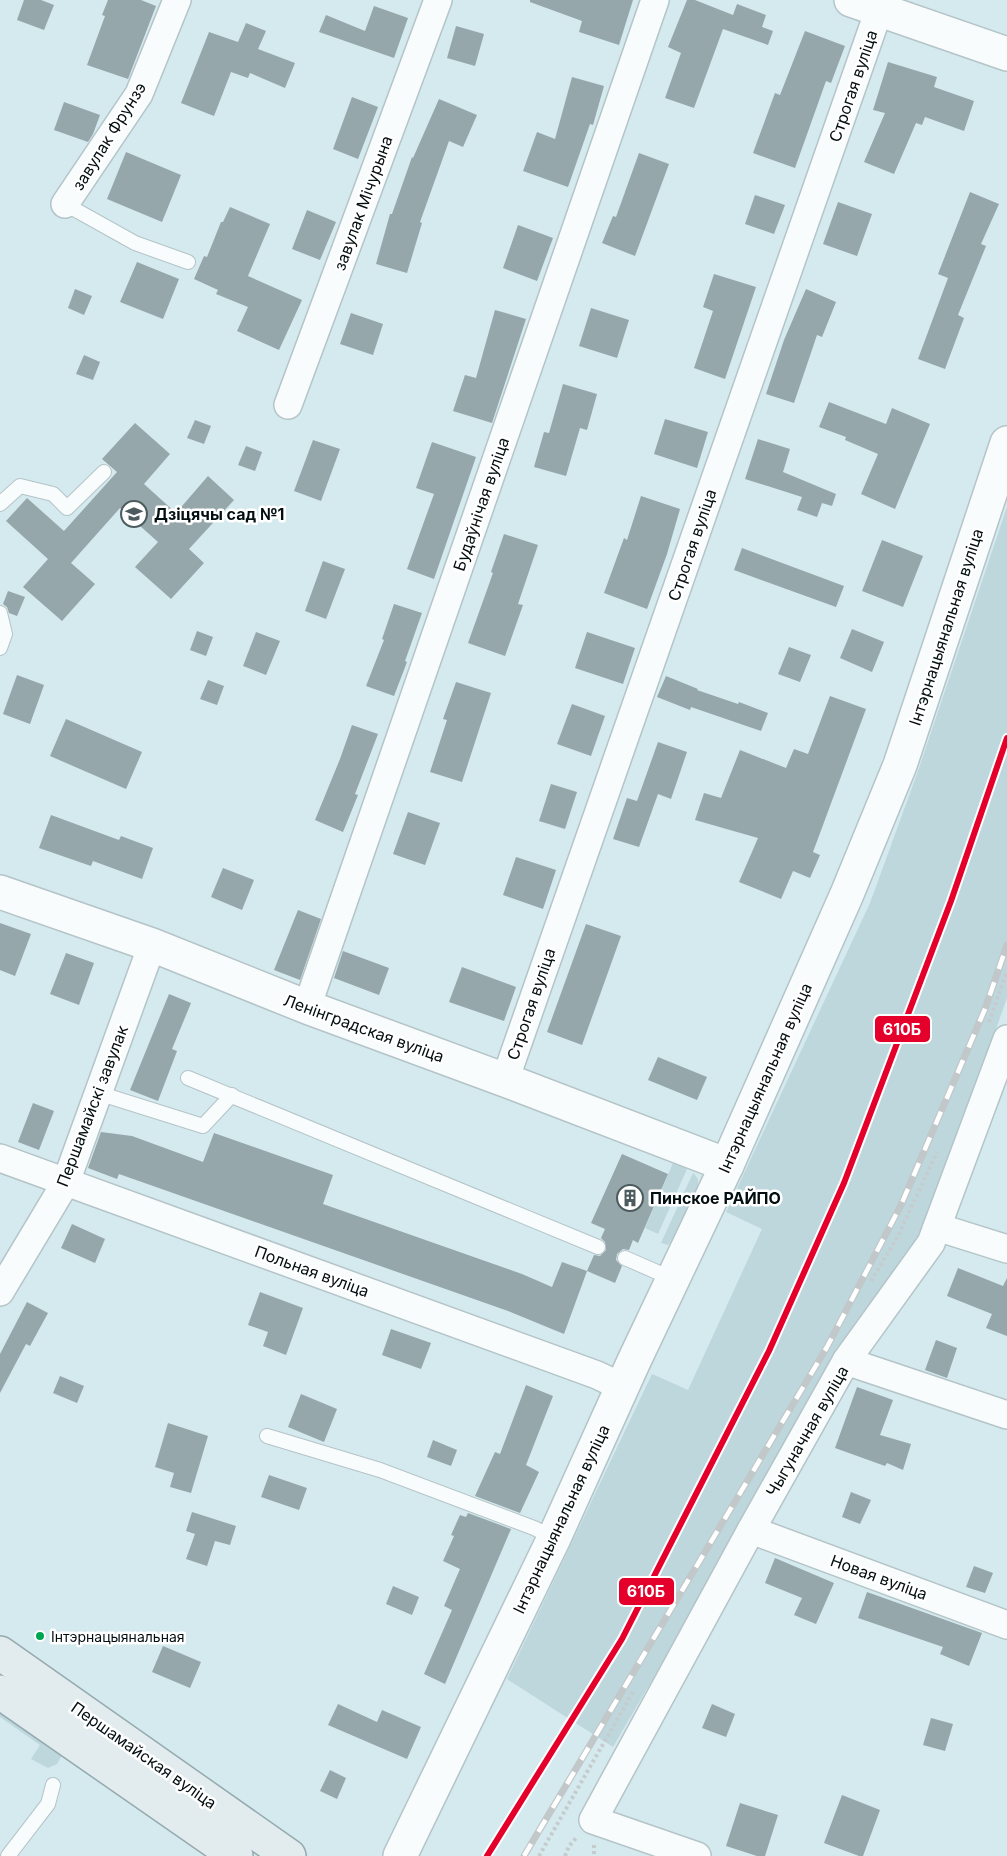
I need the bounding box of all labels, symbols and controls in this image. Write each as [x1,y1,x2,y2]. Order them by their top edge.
street label: Строгая вуліца [824,27,882,145]
street label: завулак Фрунзэ [68,78,150,194]
street label: завулак Мічурына [329,133,397,273]
street label: Будаўнічая вуліца [449,434,513,574]
street label: Строгая вуліца [663,486,721,604]
school or university icon: Дзіцячы сад №1 [119,499,149,529]
place label: Дзіцячы сад №1 [154,504,284,524]
street label: Інтэрнацыянальная вуліца [905,526,987,728]
street label: Строгая вуліца [502,945,560,1063]
street label: Інтэрнацыянальная вуліца [714,980,816,1176]
street label: Ленінградская вуліца [281,990,447,1066]
line badge: 610Б [874,1015,931,1043]
text: 610Б [883,1019,921,1039]
street label: Першамайскі завулак [52,1022,132,1189]
building icon: Пинское РАЙПО [615,1183,645,1213]
place label: Пинское РАЙПО [650,1188,781,1208]
street label: Польная вуліца [252,1241,372,1301]
street label: Чыгуначная вуліца [761,1362,853,1500]
street label: Інтэрнацыянальная вуліца [508,1421,614,1617]
street label: Новая вуліца [828,1550,930,1604]
line badge: 610Б [618,1577,675,1606]
text: 610Б [627,1581,665,1601]
place label: Інтэрнацыянальная [51,1628,185,1645]
marker: Інтэрнацыянальная [34,1630,46,1642]
street label: Першамайская вуліца [67,1697,221,1813]

